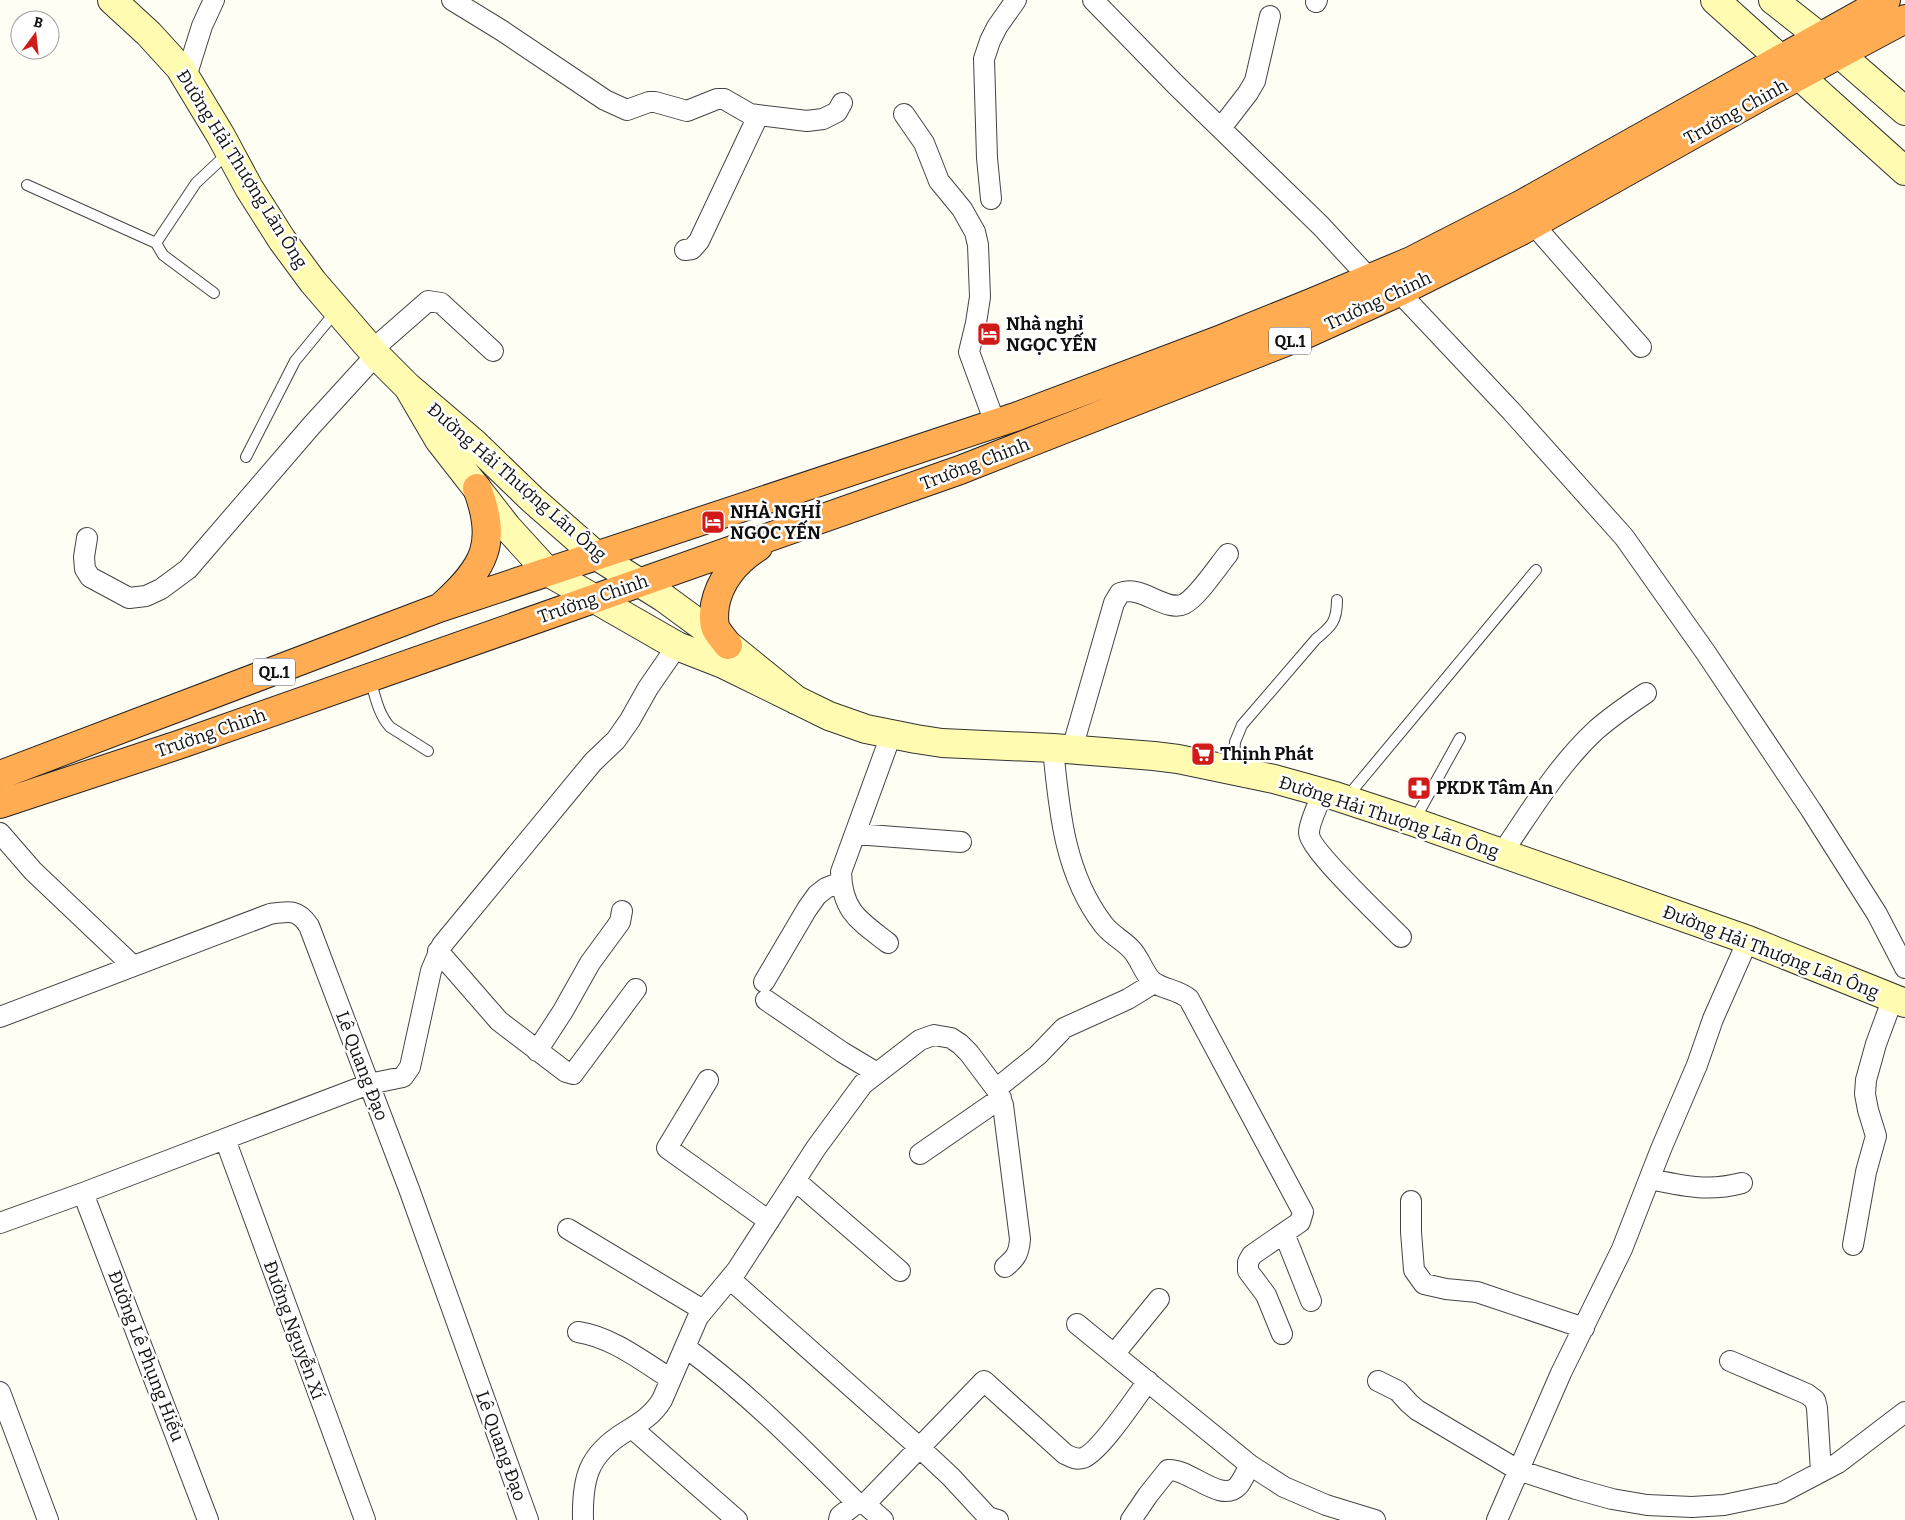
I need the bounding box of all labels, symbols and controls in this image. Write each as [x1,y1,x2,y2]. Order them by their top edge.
north arrow [10,10,60,60]
text: B [32,14,45,32]
street label: Đường Hải Thượng Lãn Ông [172,66,312,272]
street label: Trường Chinh [1680,74,1792,150]
street label: Trường Chinh [1321,267,1435,335]
place label: Nhà nghỉ NGỌC YẾN [1006,313,1097,356]
hotel icon: Nhà nghỉ NGỌC YẾN [976,321,1002,347]
road number: QL.1 [1269,328,1311,354]
street label: Đường Hải Thượng Lãn Ông [423,398,611,566]
street label: Trường Chinh [917,433,1033,495]
place label: NHÀ NGHỈ NGỌC YẾN [730,499,821,544]
hotel icon: NHÀ NGHỈ NGỌC YẾN [700,509,726,535]
street label: Trường Chinh [535,570,651,628]
road number: QL.1 [253,659,295,686]
street label: Trường Chinh [153,704,269,762]
supermarket icon: Thịnh Phát [1190,741,1216,767]
place label: Thịnh Phát [1220,743,1314,765]
street label: Đường Hải Thượng Lãn Ông [1276,771,1502,863]
pharmacy icon: PKDK Tâm An [1406,775,1432,801]
place label: PKDK Tâm An [1436,777,1554,799]
street label: Đường Hải Thượng Lãn Ông [1660,901,1882,1003]
street label: Lê Quang Đạo [331,1008,393,1124]
street label: Đường Nguyễn Xí [259,1258,330,1403]
street label: Đường Lê Phụng Hiểu [103,1267,189,1445]
street label: Lê Quang Đạo [471,1388,531,1504]

